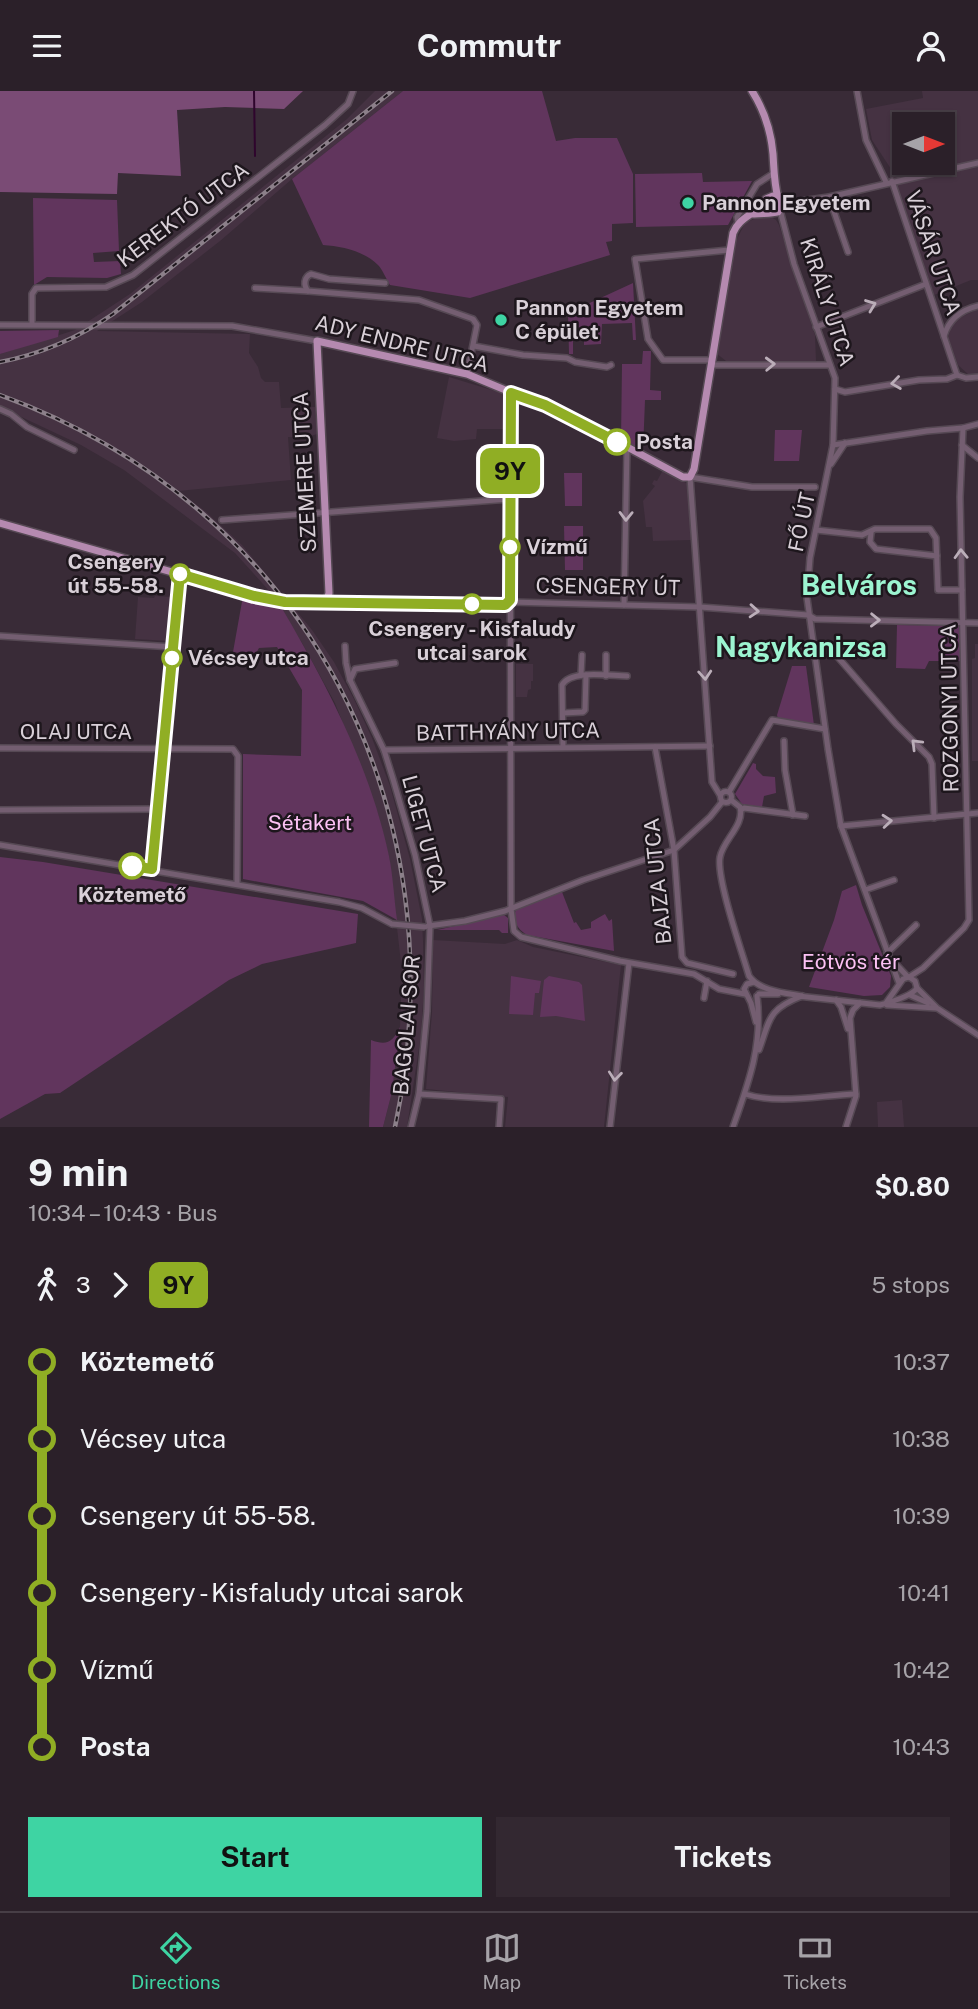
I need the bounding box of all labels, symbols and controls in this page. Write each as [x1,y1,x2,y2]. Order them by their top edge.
icon: menu [28,27,66,65]
text: Commutr [417,27,561,64]
icon: person [912,27,950,65]
north arrow [892,112,956,175]
map controls [892,112,955,175]
street label: KEREKTÓ UTCA [112,157,253,272]
street label: VÁSÁR UTCA [900,187,967,319]
place label: Pannon Egyetem [702,190,871,215]
marker: Pannon Egyetem [680,195,696,211]
street label: KIRÁLY UTCA [795,235,860,369]
place label: Pannon Egyetem C épület [515,295,684,344]
one-way arrow [864,300,876,314]
street label: ADY ENDRE UTCA [313,310,492,377]
marker: Pannon Egyetem C épület [493,312,509,328]
one-way arrow [765,356,776,371]
one-way arrow [890,375,902,390]
street label: SZEMERE UTCA [288,391,321,553]
marker: Posta [604,429,630,455]
place label: Posta [636,429,693,454]
line badge: 9Y [478,448,542,494]
text: 9Y [494,457,526,485]
street label: FŐ ÚT [783,490,820,554]
one-way arrow [618,511,634,522]
place label: Vízmű [526,534,588,559]
marker: Vízmű [500,537,520,557]
place label: Csengery út 55-58. [67,549,164,598]
one-way arrow [954,549,969,560]
marker: Csengery út 55-58. [170,564,190,584]
district label: Belváros [801,568,917,601]
street label: CSENGERY ÚT [535,573,681,600]
marker: Csengery - Kisfaludy utcai sarok [462,594,482,614]
one-way arrow [749,603,760,618]
one-way arrow [870,612,881,627]
place label: Csengery - Kisfaludy utcai sarok [368,616,576,665]
street label: ROZGONYI UTCA [936,623,963,793]
district label: Nagykanizsa [715,630,887,663]
place label: Vécsey utca [188,645,309,670]
marker: Vécsey utca [162,648,182,668]
one-way arrow [697,670,712,681]
street label: BATTHYÁNY UTCA [416,717,600,746]
street label: OLAJ UTCA [20,719,132,744]
one-way arrow [911,739,924,752]
street label: LIGET UTCA [397,772,452,895]
park label: Sétakert [268,810,352,835]
one-way arrow [882,813,893,828]
street label: BAJZA UTCA [638,817,677,945]
marker: Köztemető [119,853,145,879]
place label: Köztemető [78,882,187,907]
park label: Eötvös tér [802,949,900,974]
street label: BAGOLAI SOR [388,954,425,1096]
one-way arrow [608,1070,623,1082]
text: 9 min [28,1150,128,1195]
text: $0.80 [874,1171,950,1202]
text: 10:34 – 10:43 · Bus [28,1199,217,1226]
icon: walk [28,1266,66,1304]
icon: forward [101,1266,139,1304]
text: 3 [76,1271,91,1298]
text: 9Y [163,1271,194,1299]
text: 5 stops [871,1271,950,1298]
text: Köztemető [80,1346,214,1377]
text: 10:37 [893,1348,950,1375]
text: Vécsey utca [80,1423,226,1454]
text: 10:38 [892,1425,950,1452]
text: Csengery út 55-58. [80,1500,316,1531]
text: 10:39 [893,1502,950,1529]
text: Csengery - Kisfaludy utcai sarok [80,1577,464,1608]
text: 10:41 [898,1579,950,1606]
text: Vízmű [80,1654,154,1685]
text: 10:42 [893,1656,950,1683]
text: Posta [80,1731,151,1762]
text: 10:43 [893,1733,950,1760]
button: Start [28,1817,482,1897]
button: Tickets [496,1817,950,1897]
tab: Directions [131,1929,220,1993]
tab: Map [482,1929,521,1993]
tab: Tickets [783,1929,847,1993]

